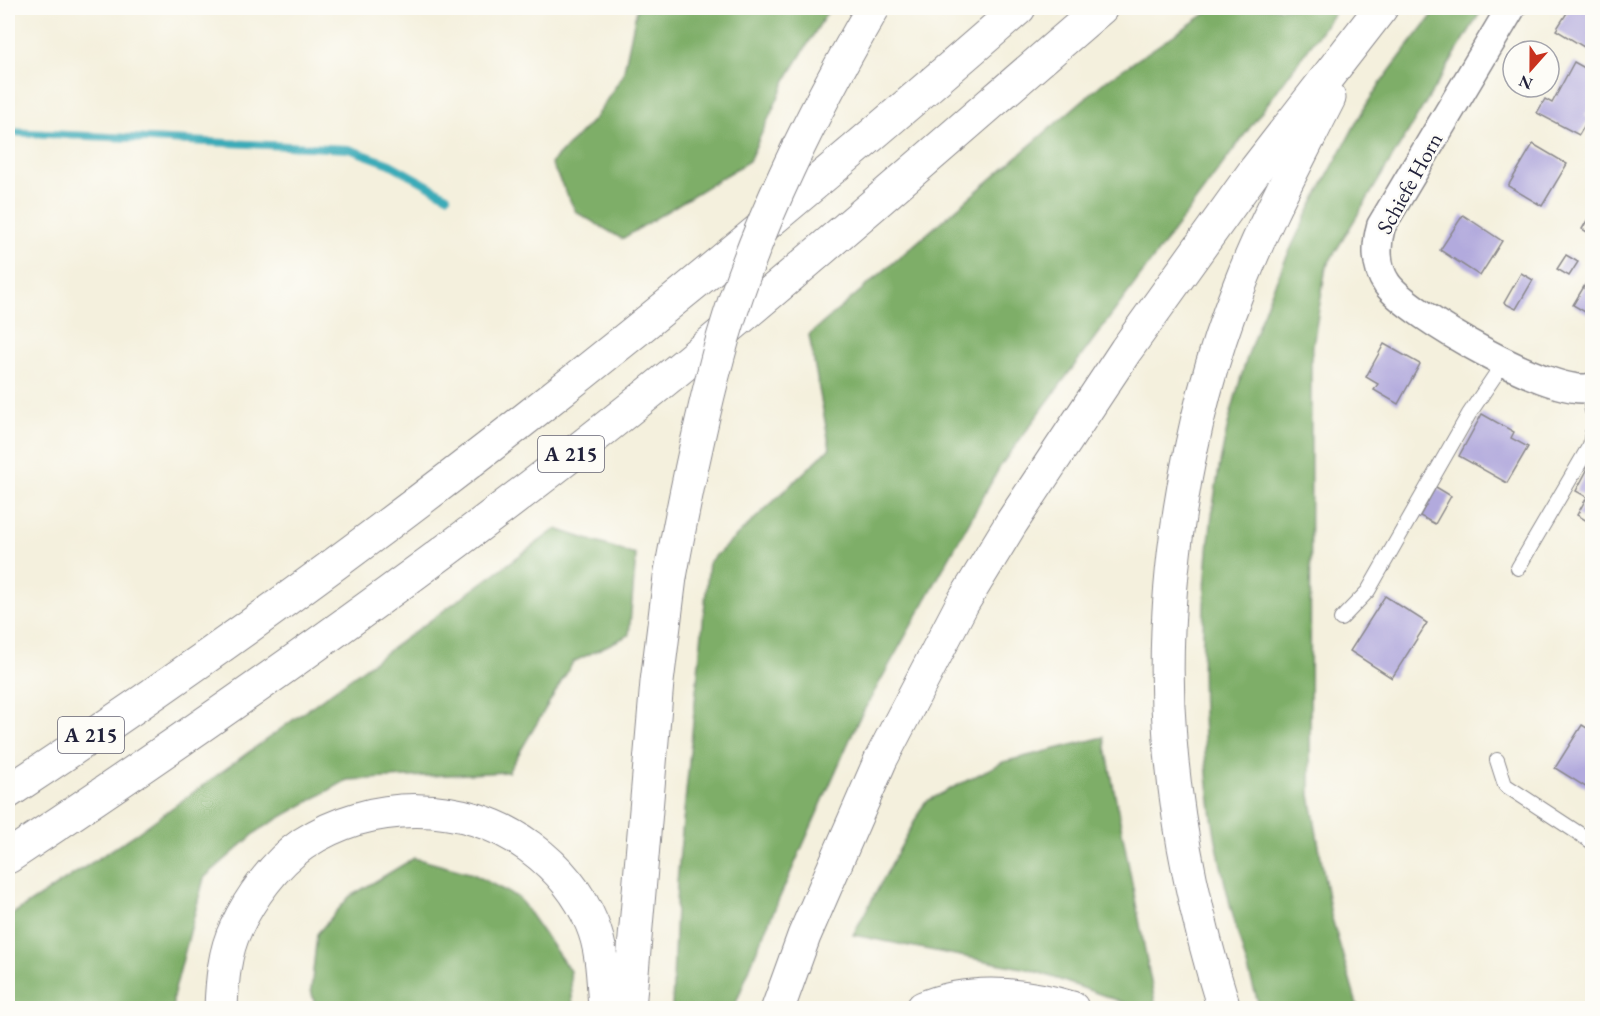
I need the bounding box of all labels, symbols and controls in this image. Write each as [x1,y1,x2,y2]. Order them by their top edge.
north arrow [1501,39,1561,99]
text: N [1516,70,1536,95]
street label: Schiefe Horn [1370,127,1449,239]
road number: A 215 [538,436,604,472]
road number: A 215 [58,717,124,753]

